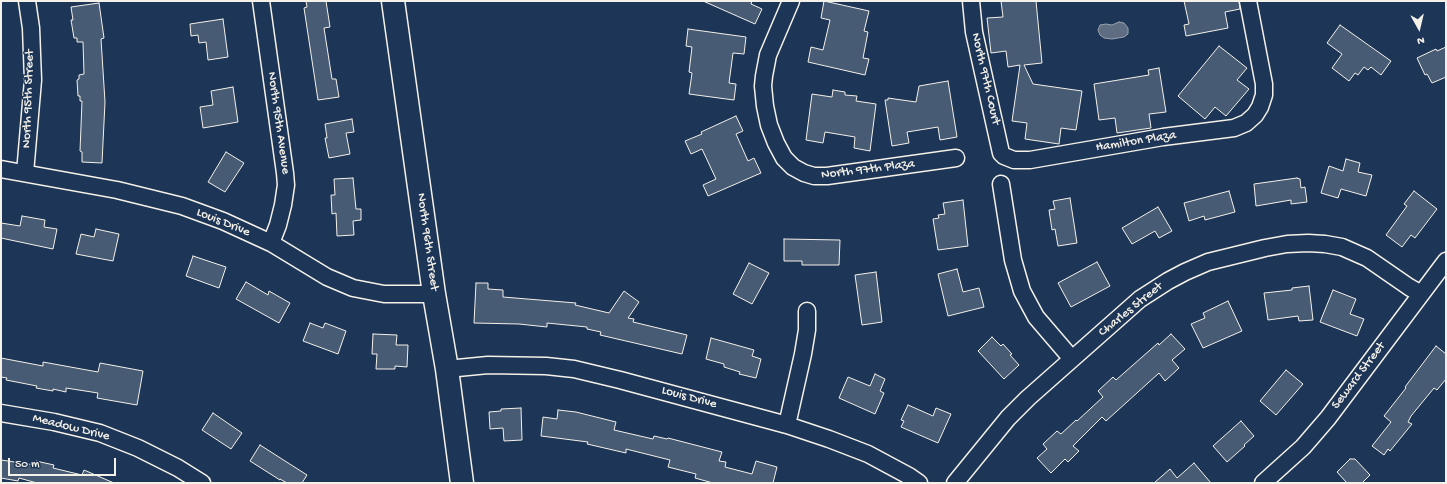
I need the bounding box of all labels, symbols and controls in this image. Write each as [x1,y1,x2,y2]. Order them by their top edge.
north arrow [1399,8,1439,48]
street label: North 97th Court [967,32,1003,126]
text: N [1416,33,1425,46]
street label: North 95th Street [19,49,39,149]
street label: North 95th Avenue [263,71,293,175]
street label: Hamilton Plaza [1095,128,1177,156]
street label: North 97th Plaza [820,157,916,183]
street label: North 96th Street [412,192,442,292]
street label: Louis Drive [194,205,252,241]
street label: Charles Street [1096,279,1166,341]
street label: Seward Street [1329,339,1389,413]
street label: Louis Drive [660,383,718,413]
street label: Meadow Drive [31,411,111,445]
scale bar [10,450,118,476]
text: 50 m [15,458,40,472]

